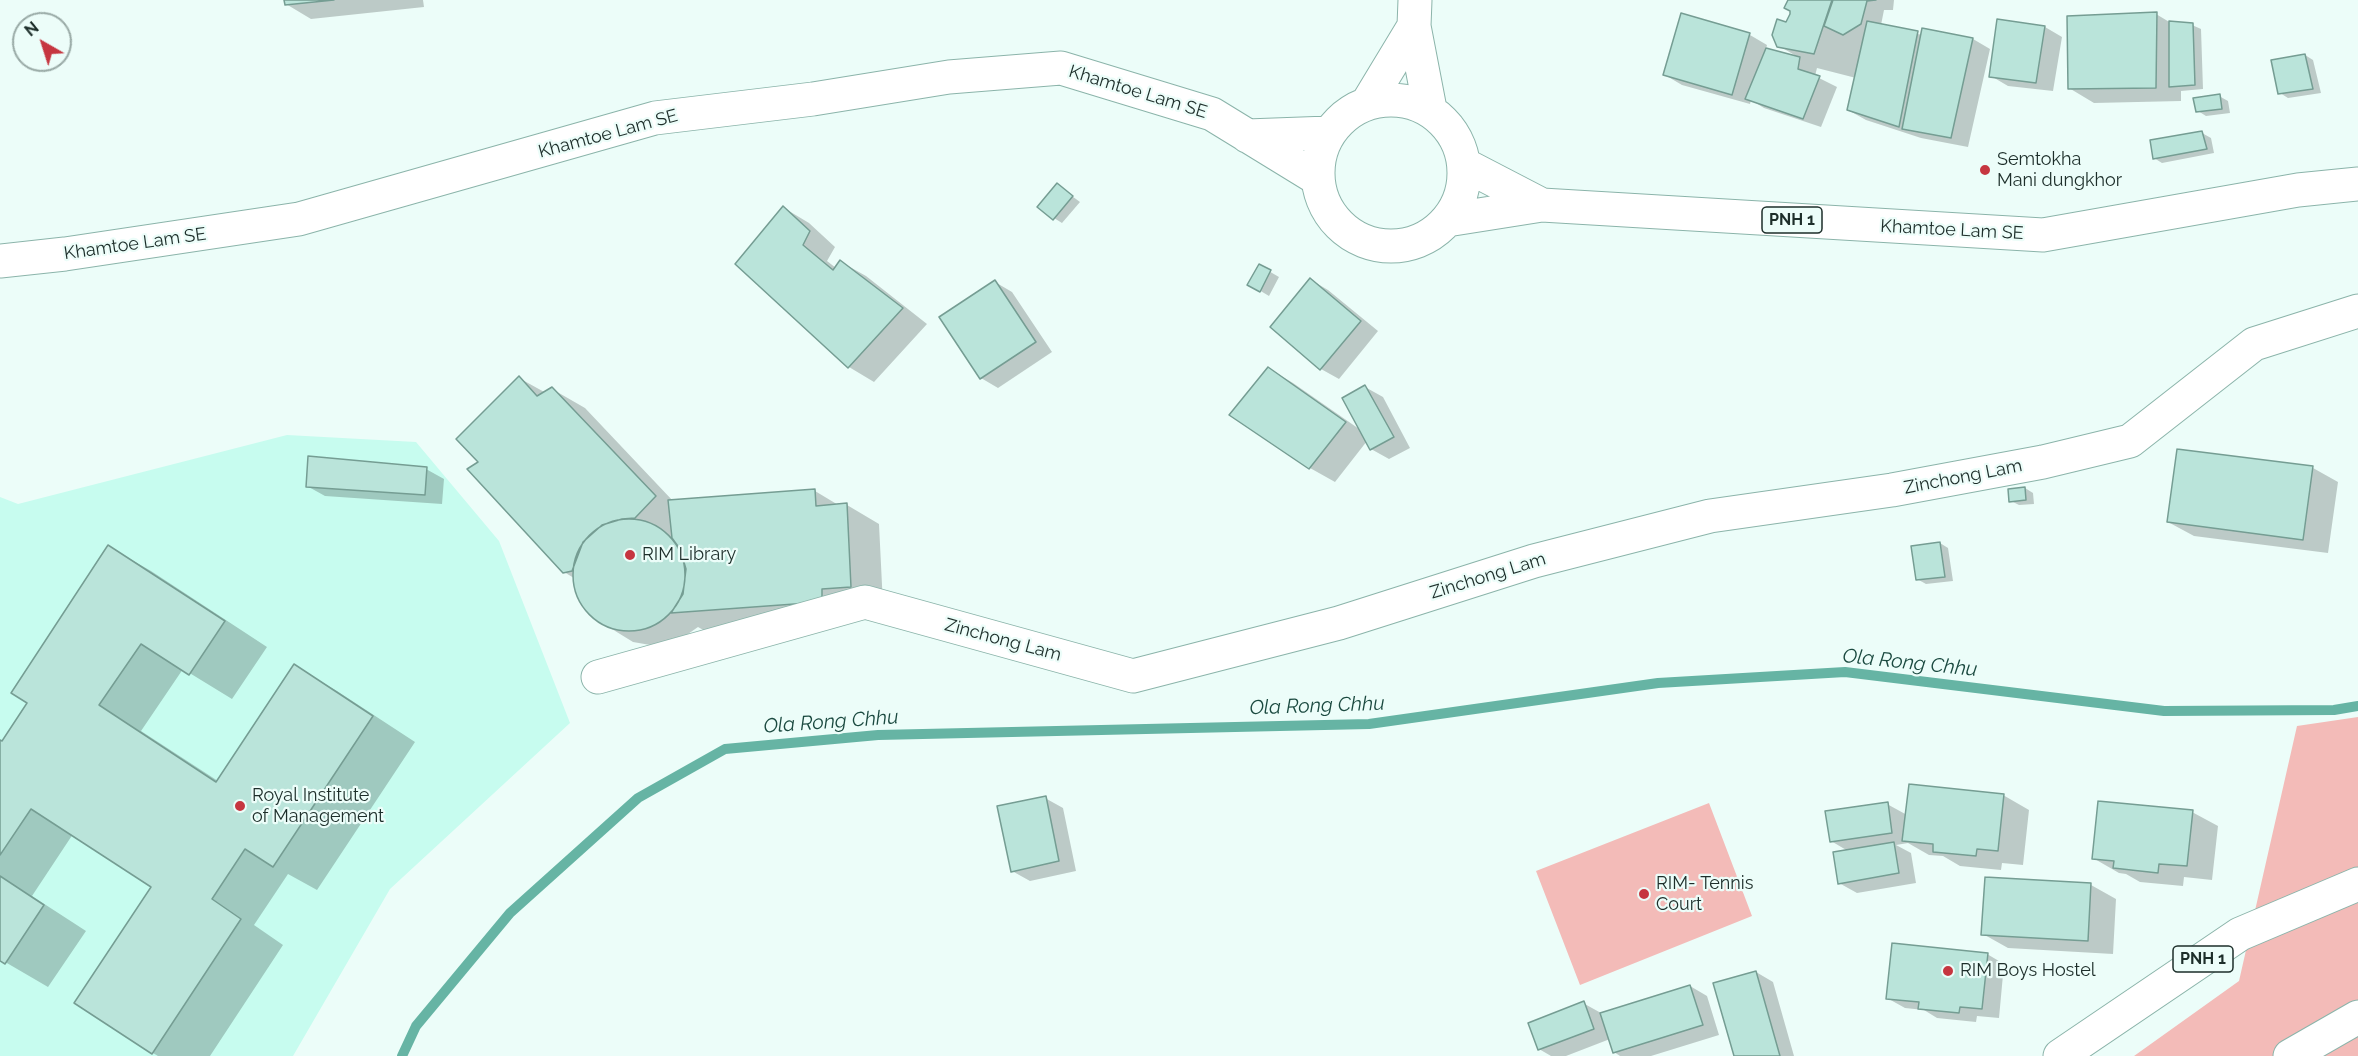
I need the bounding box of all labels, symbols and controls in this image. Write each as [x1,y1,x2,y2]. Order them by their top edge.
north arrow [12,12,72,72]
text: N [21,18,42,40]
street label: Khamtoe Lam SE [1066,61,1210,123]
street label: Khamtoe Lam SE [536,105,680,163]
place label: Semtokha Mani dungkhor [1997,149,2122,192]
marker: Semtokha Mani dungkhor [1978,163,1992,177]
road number: PNH 1 [1762,207,1822,233]
street label: Khamtoe Lam SE [1880,215,2024,245]
street label: Khamtoe Lam SE [62,223,208,265]
street label: Zinchong Lam [1902,455,2024,499]
place label: RIM Library [642,544,736,566]
marker: RIM Library [623,548,637,562]
street label: Zinchong Lam [1428,548,1548,604]
street label: Zinchong Lam [942,614,1064,666]
water label: Ola Rong Chhu [1841,644,1979,682]
water label: Ola Rong Chhu [1249,692,1385,720]
water label: Ola Rong Chhu [763,705,899,739]
place label: Royal Institute of Management [252,785,384,828]
marker: Royal Institute of Management [233,799,247,813]
place label: RIM- Tennis Court [1656,873,1753,916]
marker: RIM- Tennis Court [1637,887,1651,901]
road number: PNH 1 [2173,946,2233,972]
place label: RIM Boys Hostel [1960,960,2096,982]
marker: RIM Boys Hostel [1941,964,1955,978]

